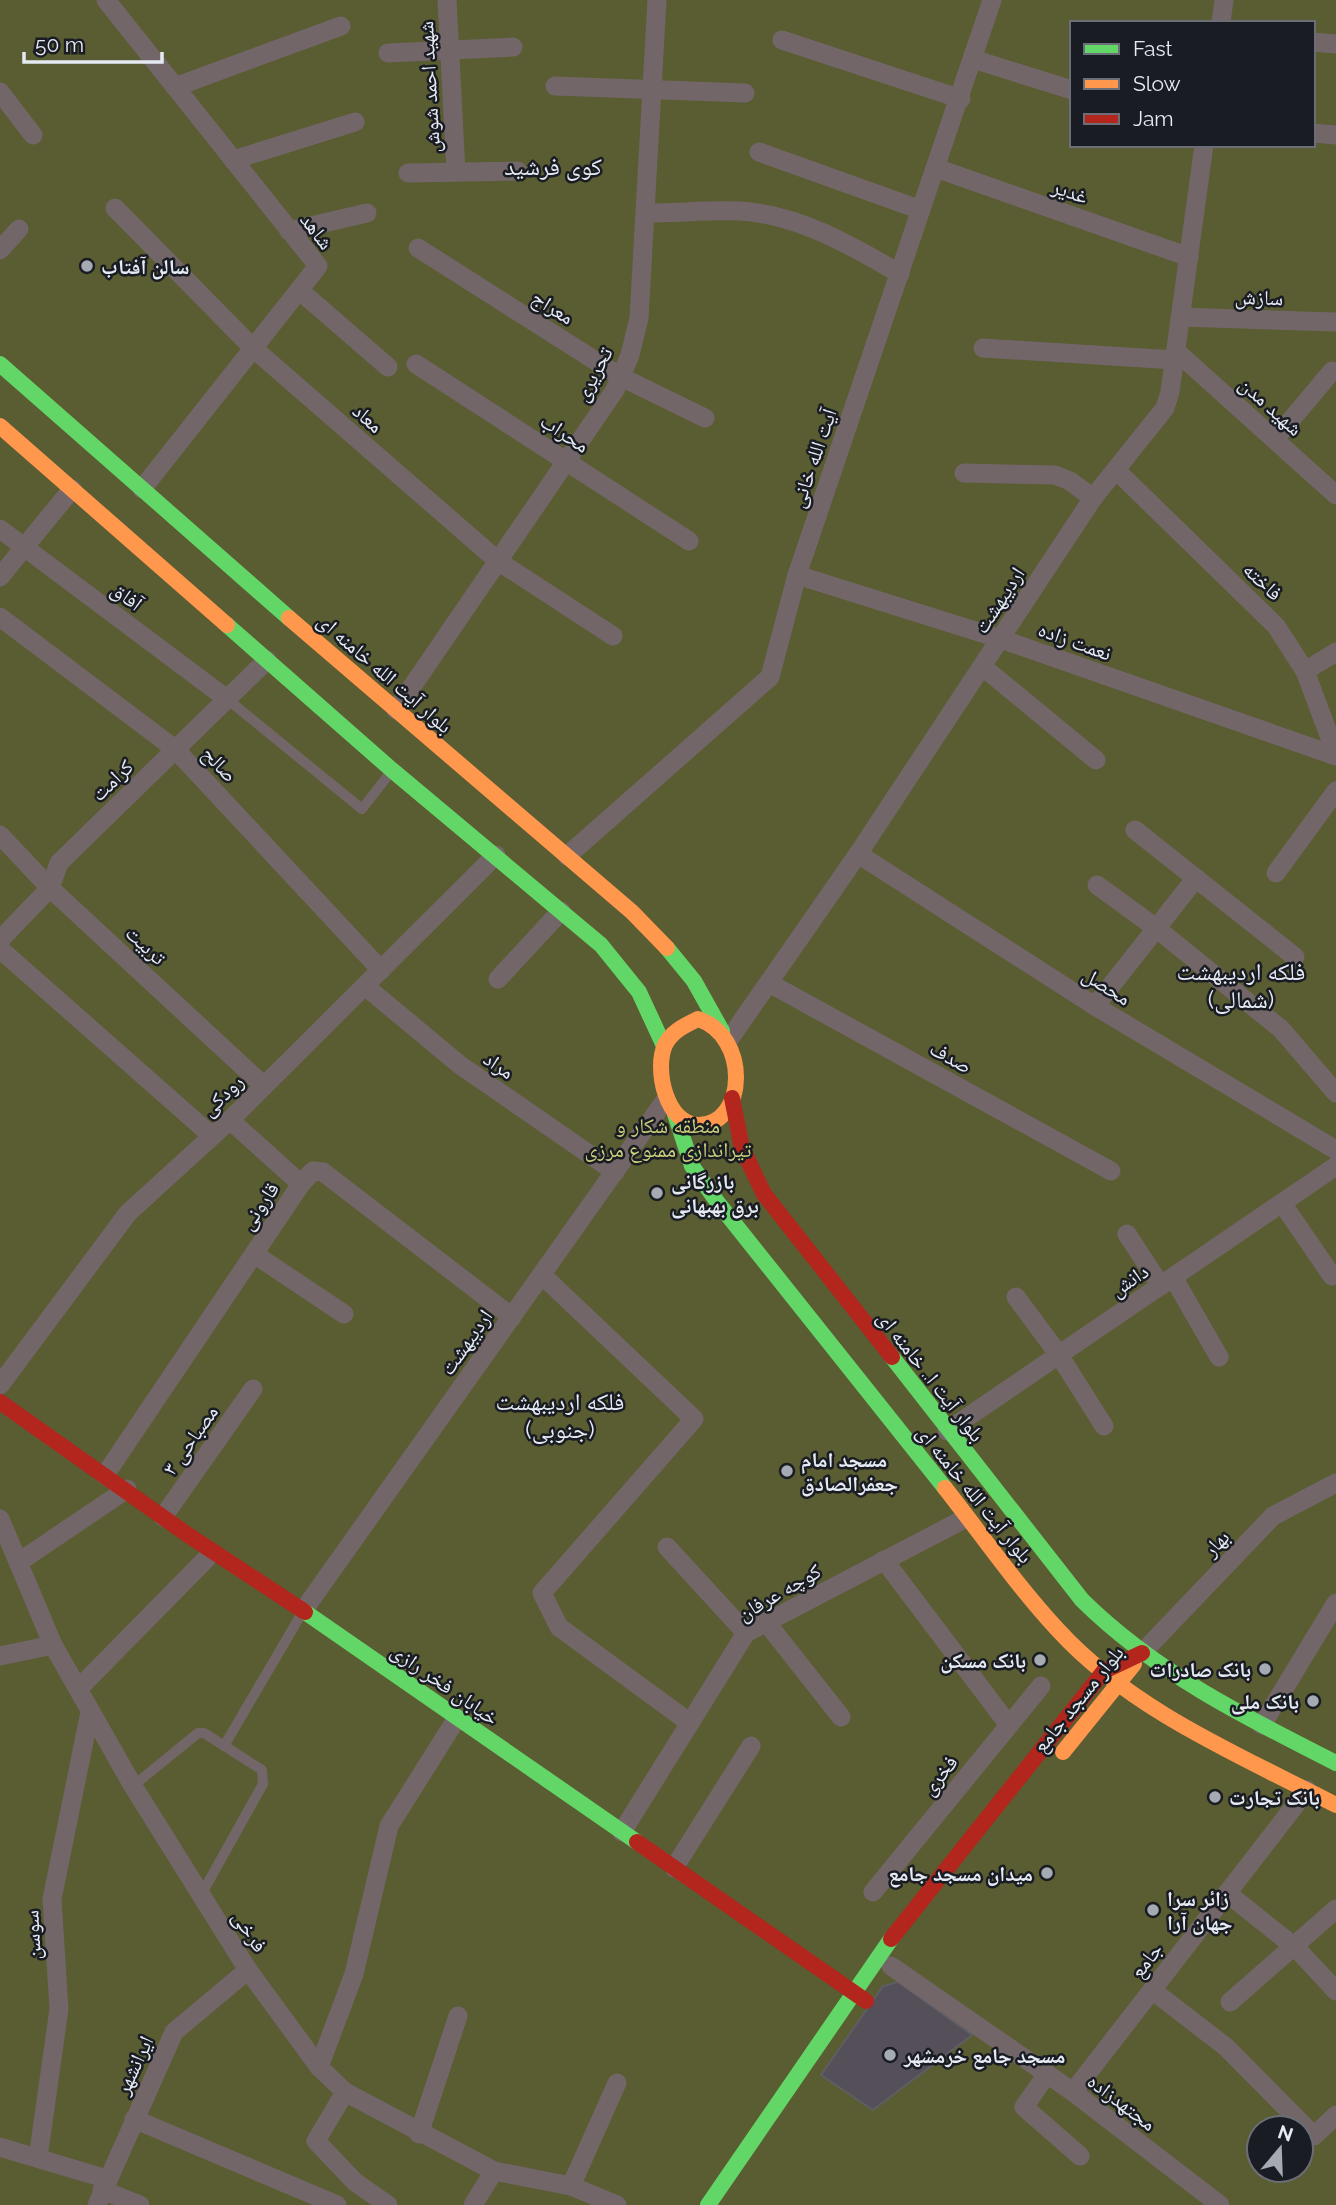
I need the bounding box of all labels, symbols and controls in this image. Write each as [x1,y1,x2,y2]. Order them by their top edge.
street label: شهید احمد شوش [413,20,446,154]
scale bar [24,21,163,65]
legend [1070,21,1315,147]
text: 50 m [35,32,84,57]
text: Fast [1133,36,1173,61]
text: Slow [1133,71,1181,96]
text: Jam [1133,106,1174,131]
district label: کوی فرشید [504,152,602,181]
street label: غدیر [1048,173,1092,209]
street label: شاهد [295,208,339,254]
place label: سالن آفتاب [101,254,189,280]
marker: سالن آفتاب [79,258,95,274]
street label: معراج [527,284,579,330]
street label: سازش [1234,284,1284,311]
street label: تحریری [568,342,618,406]
street label: شهید مدن [1234,371,1308,441]
street label: معاد [348,398,388,438]
street label: آیت الله خانی [784,405,843,511]
street label: محراب [536,408,594,458]
street label: فاخته [1238,557,1288,605]
street label: اردیبهشت [968,562,1030,638]
street label: آفاق [106,576,148,617]
street label: بلوار آیت الله خامنه ای [312,608,458,738]
street label: نعمت زاده [1035,616,1115,666]
street label: صالح [196,741,243,788]
street label: کرامت [86,754,138,806]
street label: تربیت [121,920,171,970]
district label: فلکه اردیبهشت (شمالی) [1177,957,1305,1014]
street label: محصل [1078,962,1136,1011]
street label: صدف [926,1035,976,1079]
street label: مراد [479,1046,519,1084]
street label: رودکی [195,1069,249,1122]
park label: منطقه شکار و تیراندازی ممنوع مرزی [585,1113,751,1163]
place label: بازرگانی برق بهبهانی [671,1169,759,1219]
street label: قارونی [234,1177,285,1235]
marker: بازرگانی برق بهبهانی [649,1185,665,1201]
street label: دانش [1105,1258,1153,1303]
street label: اردیبهشت [434,1304,498,1380]
street label: بلوار آیت ا.. خامنه ای [872,1305,990,1447]
district label: فلکه اردیبهشت (جنوبی) [496,1387,624,1444]
street label: مصباحی ۳ [157,1400,224,1480]
street label: بلوار آیت الله خامنه ای [912,1420,1038,1568]
place label: مسجد امام جعفرالصادق [801,1447,898,1497]
marker: مسجد امام جعفرالصادق [779,1463,795,1479]
street label: بهار [1197,1525,1234,1562]
street label: کوچه عرفان [733,1558,825,1626]
street label: خیابان فخر رازی [386,1638,504,1730]
street label: بلوار مسجد جامع [1027,1641,1129,1758]
place label: بانک مسکن [940,1648,1026,1674]
marker: بانک مسکن [1032,1652,1048,1668]
place label: بانک صادرات [1150,1657,1251,1682]
marker: بانک صادرات [1257,1661,1273,1677]
place label: بانک ملی [1231,1689,1299,1715]
marker: بانک ملی [1305,1693,1321,1709]
street label: فخری [915,1750,963,1800]
place label: بانک تجارت [1229,1785,1320,1810]
marker: بانک تجارت [1207,1789,1223,1805]
place label: میدان مسجد جامع [888,1861,1033,1888]
marker: میدان مسجد جامع [1039,1865,1055,1881]
place label: زائر سرا جهان آرا [1167,1886,1233,1935]
marker: زائر سرا جهان آرا [1145,1902,1161,1918]
street label: فرخی [226,1905,273,1957]
street label: سوسن [18,1909,47,1960]
street label: جامع [1124,1937,1168,1983]
street label: ایرانشهر [109,2032,158,2099]
place label: مسجد جامع خرمشهر [903,2043,1065,2070]
marker: مسجد جامع خرمشهر [882,2047,898,2063]
street label: مجتهدزاده [1083,2068,1161,2136]
north arrow [1245,2114,1315,2184]
text: N [1275,2120,1296,2146]

